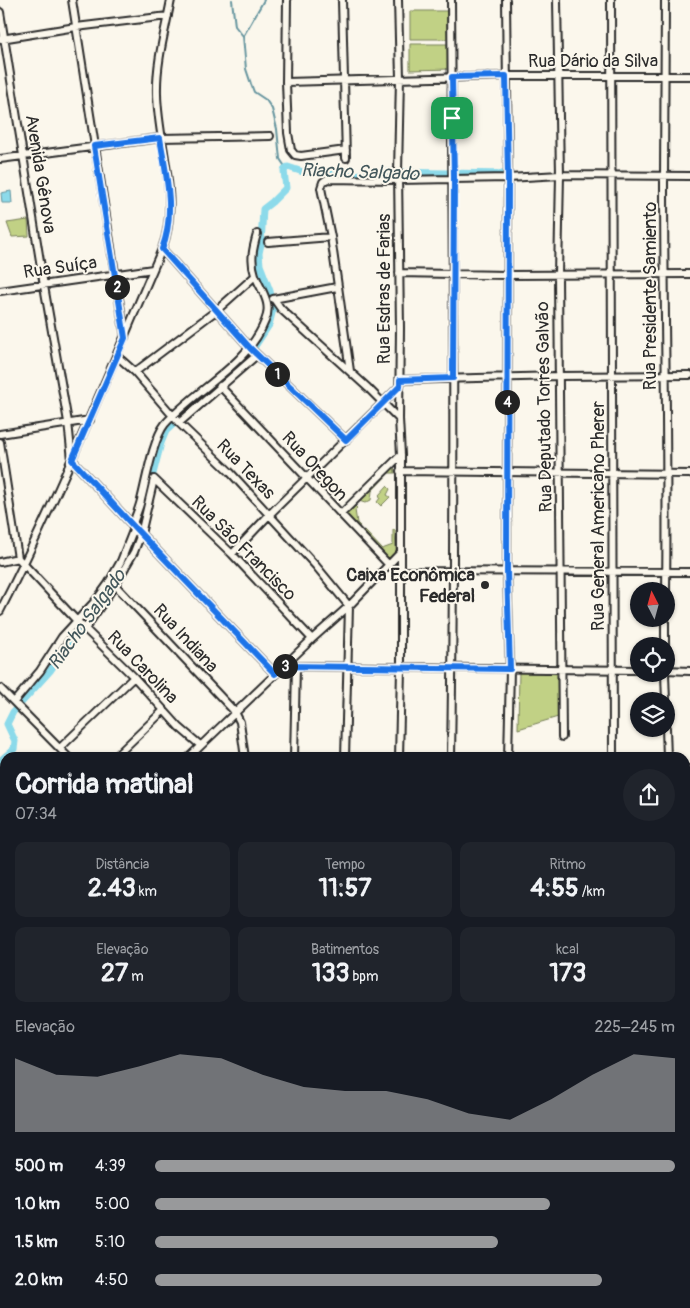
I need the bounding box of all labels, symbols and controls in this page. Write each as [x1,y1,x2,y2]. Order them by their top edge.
street label: Rua Dário da Silva [528,50,658,73]
pin [431,97,473,139]
icon: arrive [438,104,466,132]
street label: Avenida Gênova [20,113,61,235]
water label: Riacho Salgado [301,158,421,186]
street label: Rua Presidente Samiento [639,201,662,390]
street label: Rua Esdras de Farias [373,214,396,364]
street label: Rua Suíça [22,251,98,284]
pin: 2 [104,274,130,300]
text: 2 [114,279,121,296]
street label: Rua Deputado Torres Galvão [531,301,558,513]
pin: 1 [264,362,290,386]
text: 1 [275,366,280,383]
pin: 4 [494,390,520,414]
text: 4 [503,394,512,411]
street label: Rua General Americano Pherer [587,401,610,631]
street label: Rua Oregon [277,427,353,506]
street label: Rua Texas [211,434,280,504]
street label: Rua São Francisco [186,491,301,606]
water label: Riacho Salgado [42,563,132,674]
place label: Caixa Econômica Federal [346,564,476,608]
marker: Caixa Econômica Federal [479,579,491,591]
north arrow [630,582,675,628]
map controls [630,582,675,737]
street label: Rua Indiana [148,599,223,677]
street label: Rua Carolina [102,626,183,709]
button: locate [630,637,675,682]
pin: 3 [272,654,298,678]
text: 3 [282,658,289,675]
button: layers [630,692,675,737]
text: Corrida matinal [15,767,194,802]
button: share [623,769,675,821]
text: 07:34 [15,804,57,824]
text: Distância [95,856,149,873]
text: Tempo [325,856,365,873]
text: Ritmo [550,856,586,873]
text: 2.43 [88,873,136,904]
text: 11:57 [318,873,372,904]
text: 4:55 [530,873,579,904]
text: km [136,883,157,900]
text: /km [579,883,605,900]
text: Elevação [96,941,148,958]
text: Batimentos [311,941,379,958]
text: kcal [556,941,579,958]
text: 27 [101,958,128,989]
text: 133 [312,958,349,989]
text: 173 [549,958,586,989]
text: m [128,968,144,985]
text: bpm [349,968,378,985]
text: Elevação [15,1017,75,1037]
text: 225–245 m [594,1017,675,1037]
text: 500 m [15,1156,63,1176]
text: 4:39 [95,1156,126,1176]
text: 1.0 km [15,1194,60,1214]
text: 5:00 [95,1194,130,1214]
text: 1.5 km [15,1232,58,1252]
text: 5:10 [95,1232,125,1252]
text: 2.0 km [15,1270,63,1290]
text: 4:50 [95,1270,128,1290]

